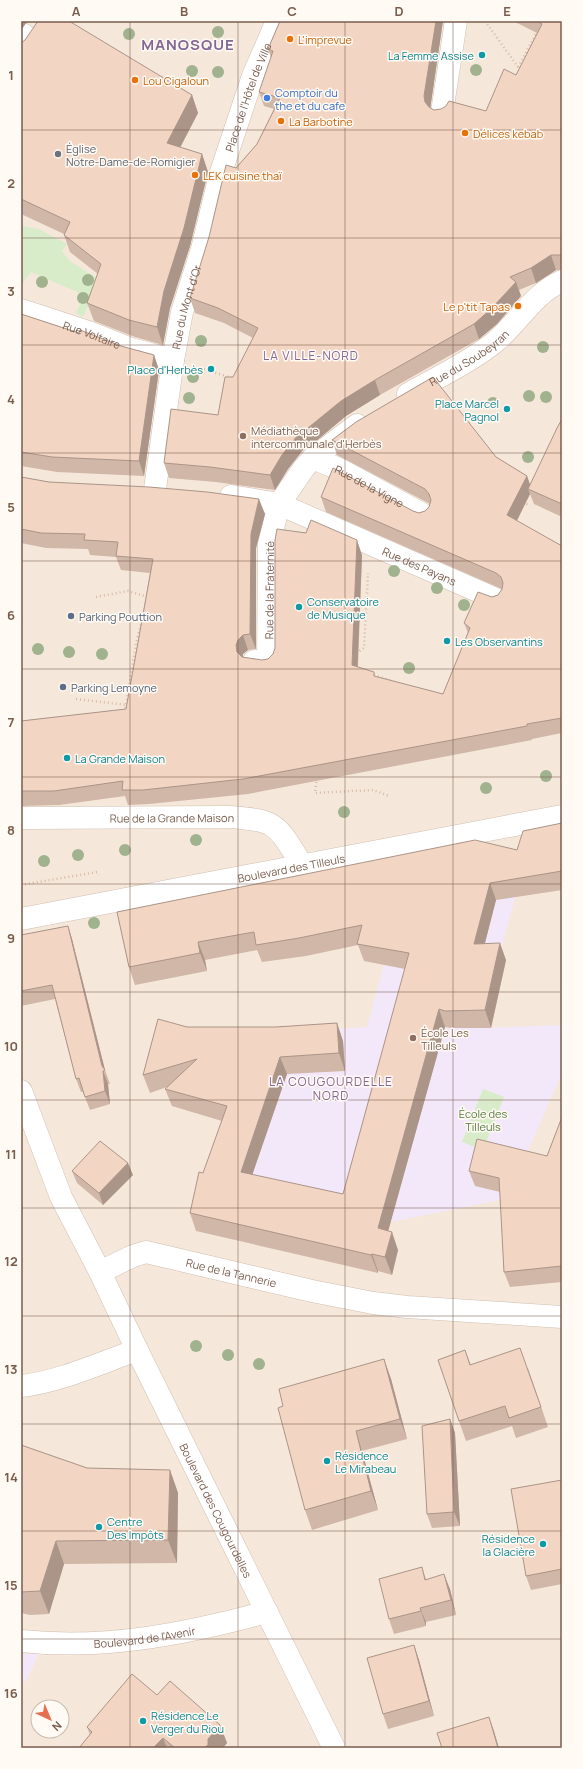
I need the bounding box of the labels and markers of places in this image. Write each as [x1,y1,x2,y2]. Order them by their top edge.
place label: L'imprevue [298,32,353,47]
marker: L'imprevue [285,34,295,44]
place label: La Femme Assise [388,48,475,63]
marker: La Femme Assise [477,50,487,60]
place label: Lou Cigaloun [143,73,209,88]
marker: Lou Cigaloun [130,75,140,85]
place label: Comptoir du the et du cafe [275,85,346,113]
marker: Comptoir du the et du cafe [262,93,272,103]
place label: La Barbotine [289,114,353,129]
marker: La Barbotine [276,116,286,126]
place label: Délices kebab [473,126,544,141]
marker: Délices kebab [460,128,470,138]
place label: Église Notre-Dame-de-Romigier [66,141,196,169]
marker: Église Notre-Dame-de-Romigier [53,149,63,159]
place label: LEK cuisine thaï [203,168,282,183]
marker: LEK cuisine thaï [190,170,200,180]
place label: Le p'tit Tapas [443,299,510,314]
marker: Le p'tit Tapas [513,301,523,311]
place label: Place d'Herbès [128,362,203,377]
marker: Place d'Herbès [206,364,216,374]
place label: Place Marcel Pagnol [435,396,499,424]
marker: Place Marcel Pagnol [502,404,512,414]
place label: Médiathèque intercommunale d'Herbès [251,423,382,451]
marker: Médiathèque intercommunale d'Herbès [238,431,248,441]
place label: Conservatoire de Musique [307,594,380,622]
marker: Conservatoire de Musique [294,602,304,612]
place label: Parking Pouttion [79,609,162,624]
marker: Parking Pouttion [66,611,76,621]
place label: Les Observantins [455,634,543,649]
marker: Les Observantins [442,636,452,646]
place label: Parking Lemoyne [71,680,157,695]
marker: Parking Lemoyne [58,682,68,692]
place label: La Grande Maison [75,751,165,766]
marker: La Grande Maison [62,753,72,763]
place label: École Les Tilleuls [421,1025,469,1053]
marker: École Les Tilleuls [408,1033,418,1043]
place label: Résidence Le Mirabeau [335,1448,396,1476]
marker: Résidence Le Mirabeau [322,1456,332,1466]
place label: Centre Des Impôts [107,1514,164,1542]
marker: Centre Des Impôts [94,1522,104,1532]
place label: Résidence la Glacière [482,1531,536,1559]
marker: Résidence la Glacière [538,1539,548,1549]
place label: Résidence Le Verger du Riou [151,1708,224,1736]
marker: Résidence Le Verger du Riou [138,1716,148,1726]

